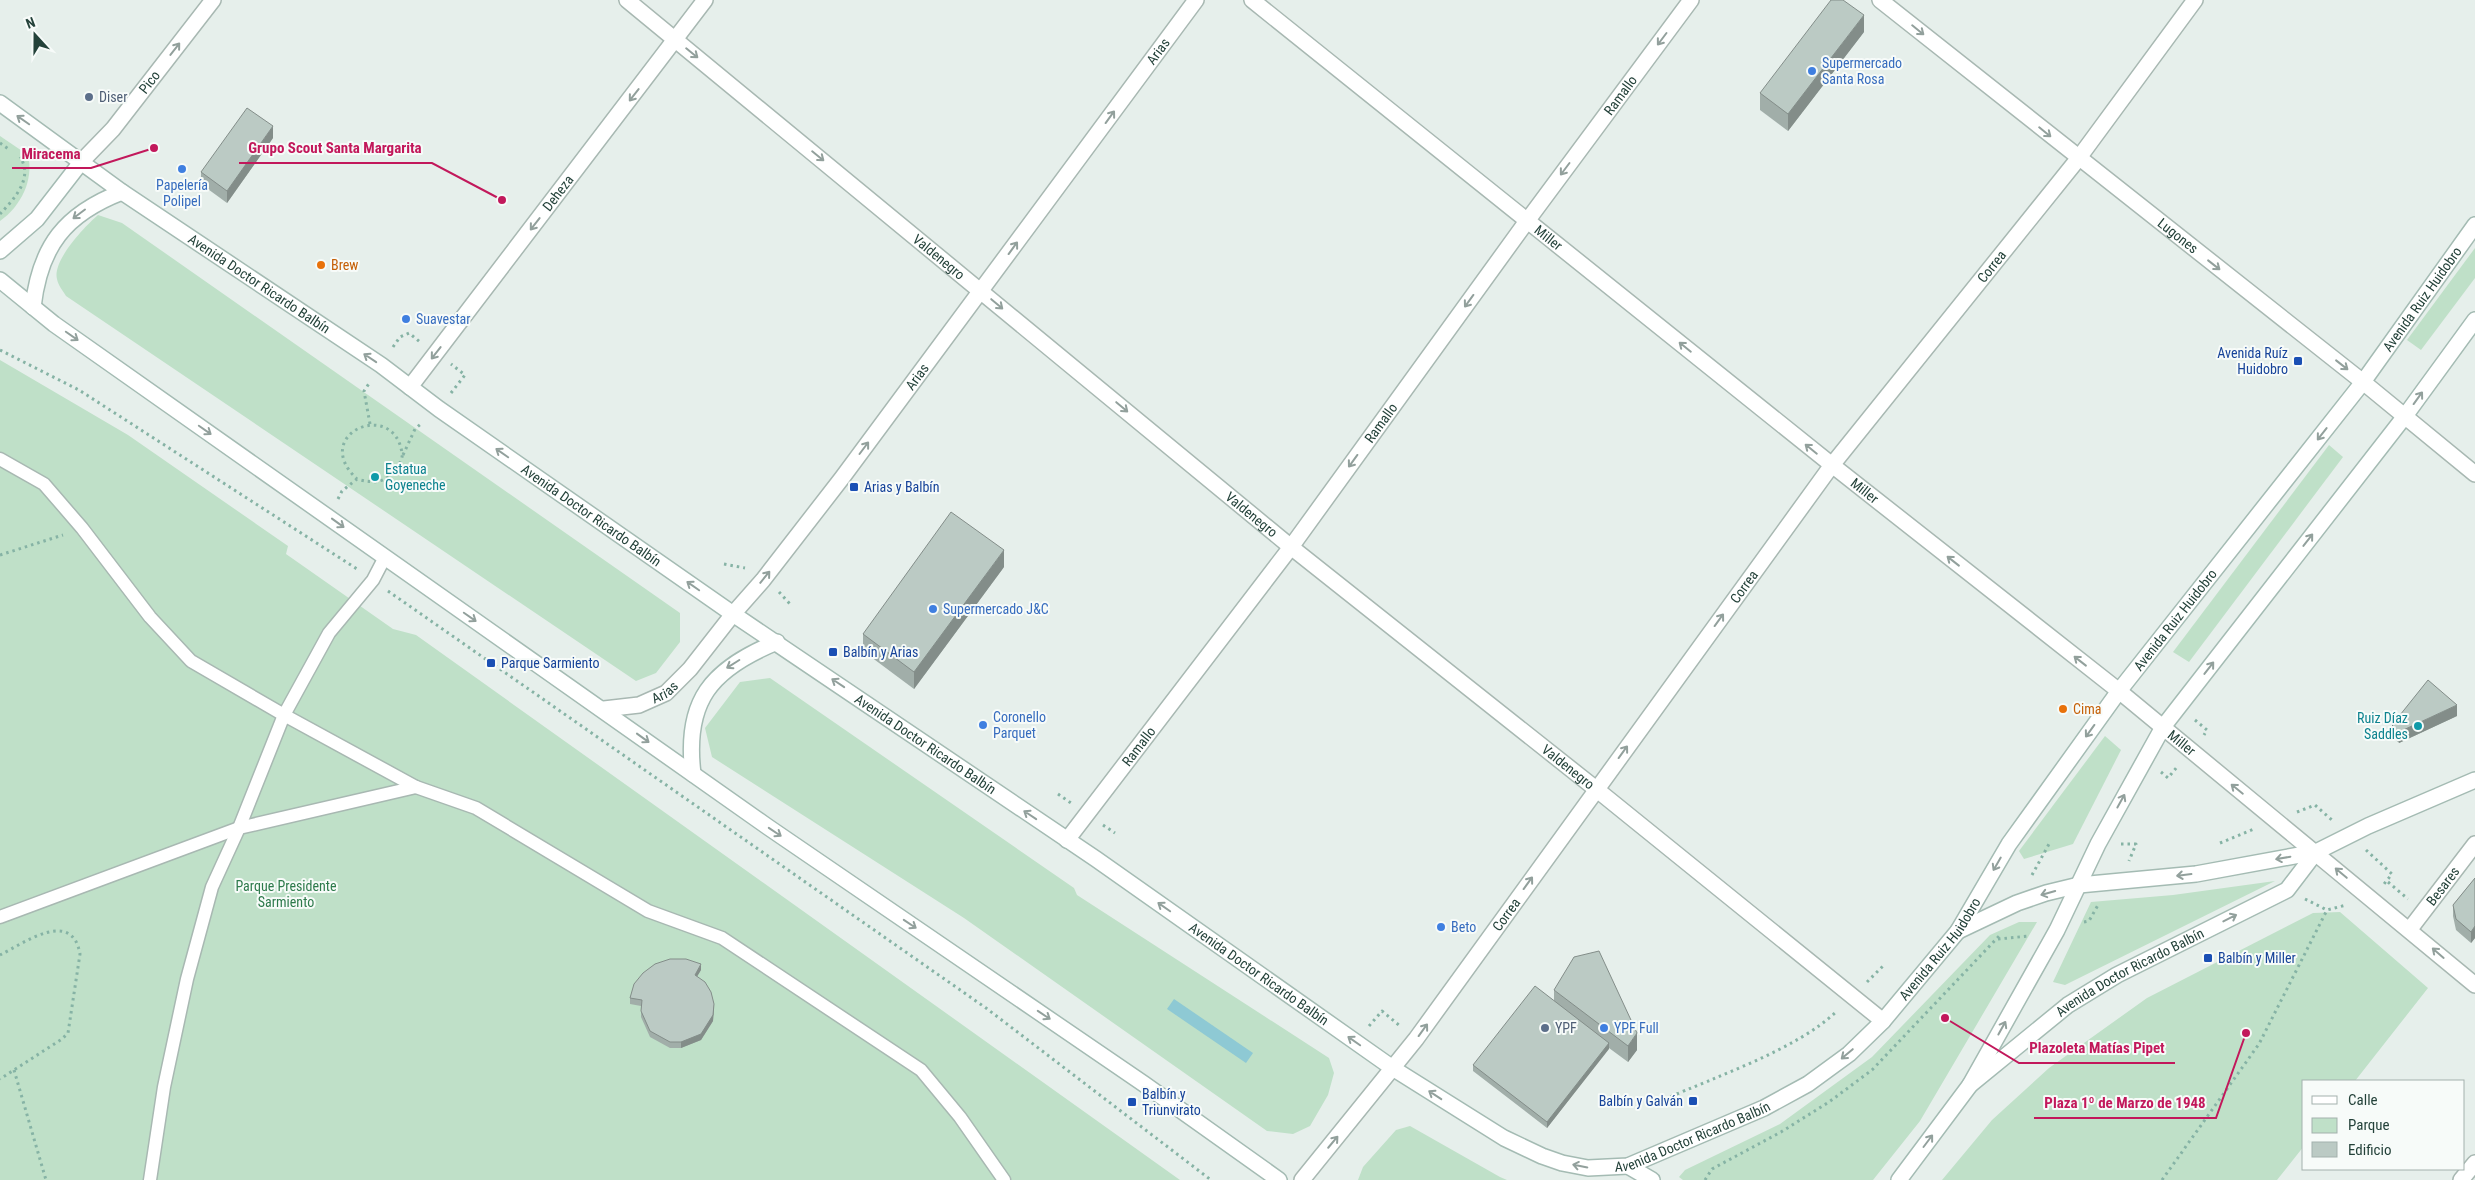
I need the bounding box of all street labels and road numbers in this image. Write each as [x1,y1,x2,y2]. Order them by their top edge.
street label: Arias [1143,35,1173,67]
street label: Pico [136,67,163,97]
street label: Ramallo [1601,72,1640,118]
street label: Deheza [539,172,577,214]
street label: Lugones [2155,215,2201,257]
street label: Miller [1531,222,1566,254]
street label: Avenida Doctor Ricardo Balbín [185,231,333,337]
street label: Valdenegro [910,231,968,283]
street label: Avenida Ruiz Huidobro [2379,244,2465,354]
street label: Correa [1974,247,2009,286]
street label: Arias [902,360,932,393]
street label: Ramallo [1361,400,1400,446]
street label: Avenida Doctor Ricardo Balbín [518,461,664,570]
street label: Miller [1848,475,1882,507]
street label: Valdenegro [1222,488,1281,540]
street label: Avenida Ruiz Huidobro [2130,566,2220,674]
street label: Correa [1727,567,1761,606]
street label: Arias [649,678,681,706]
street label: Avenida Doctor Ricardo Balbín [852,691,999,797]
street label: Ramallo [1119,724,1159,769]
street label: Miller [2165,727,2199,759]
street label: Valdenegro [1539,741,1598,793]
street label: Besares [2423,864,2463,909]
street label: Correa [1489,895,1523,934]
street label: Avenida Ruiz Huidobro [1896,895,1984,1003]
street label: Avenida Doctor Ricardo Balbín [1186,919,1332,1028]
street label: Avenida Doctor Ricardo Balbín [2052,925,2206,1020]
street label: Avenida Doctor Ricardo Balbín [1614,1098,1773,1175]

